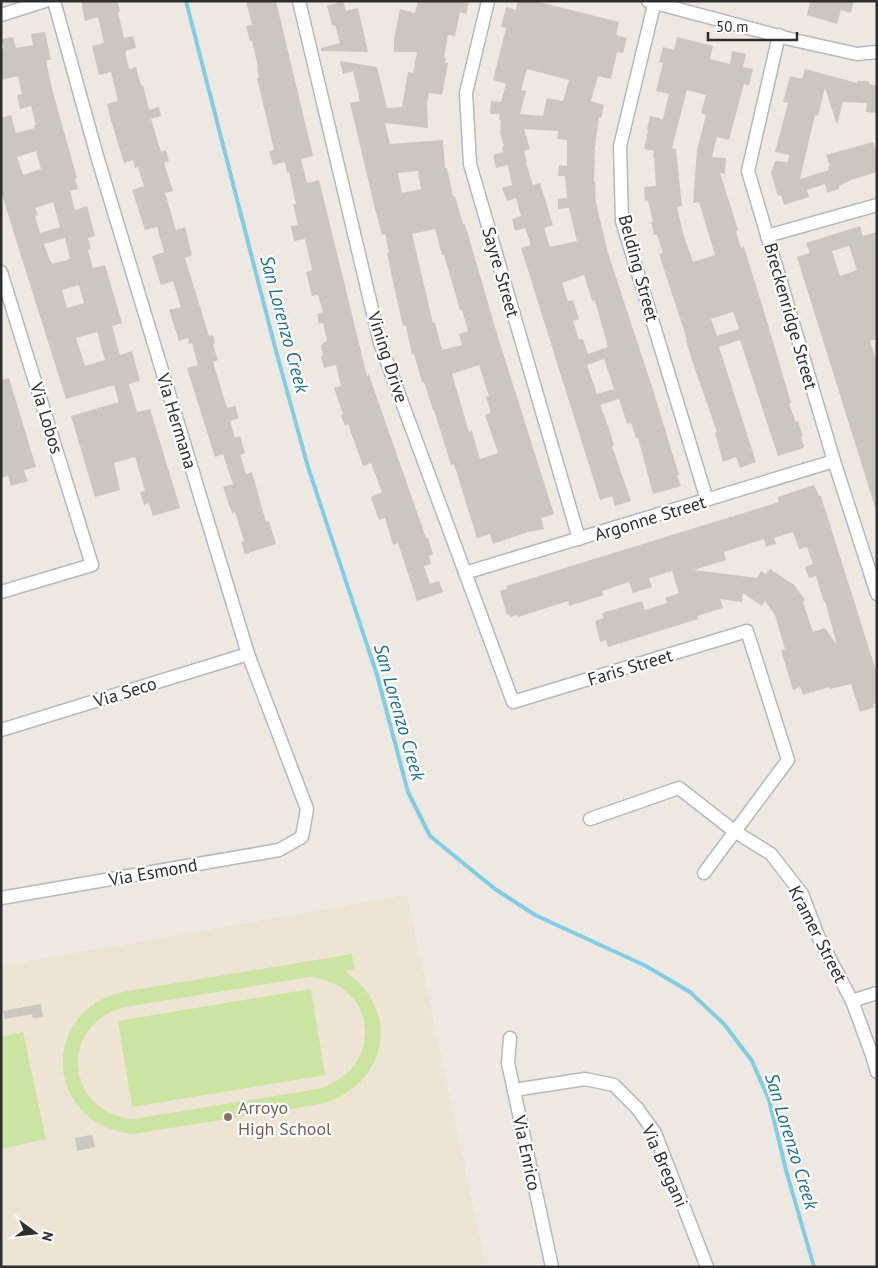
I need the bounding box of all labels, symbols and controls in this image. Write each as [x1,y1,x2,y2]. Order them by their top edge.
scale bar [708,10,797,42]
text: 50 m [716,17,749,36]
street label: Belding Street [614,212,664,324]
street label: Sayre Street [477,224,525,320]
street label: Breckenridge Street [759,240,823,392]
water label: San Lorenzo Creek [255,253,315,397]
street label: Vining Drive [362,308,414,405]
street label: Via Hermana [151,370,202,471]
street label: Via Lobos [25,378,69,457]
street label: Argonne Street [591,490,709,546]
water label: San Lorenzo Creek [369,641,431,785]
street label: Faris Street [585,643,675,691]
street label: Via Seco [90,672,159,713]
street label: Via Esmond [106,853,199,891]
street label: Kramer Street [784,881,852,987]
water label: San Lorenzo Creek [760,1070,825,1214]
place label: Arroyo High School [238,1096,332,1140]
marker: Arroyo High School [222,1111,234,1123]
street label: Via Enrico [508,1112,546,1193]
street label: Via Bregani [636,1120,693,1211]
north arrow [10,1208,60,1258]
text: N [38,1230,57,1243]

